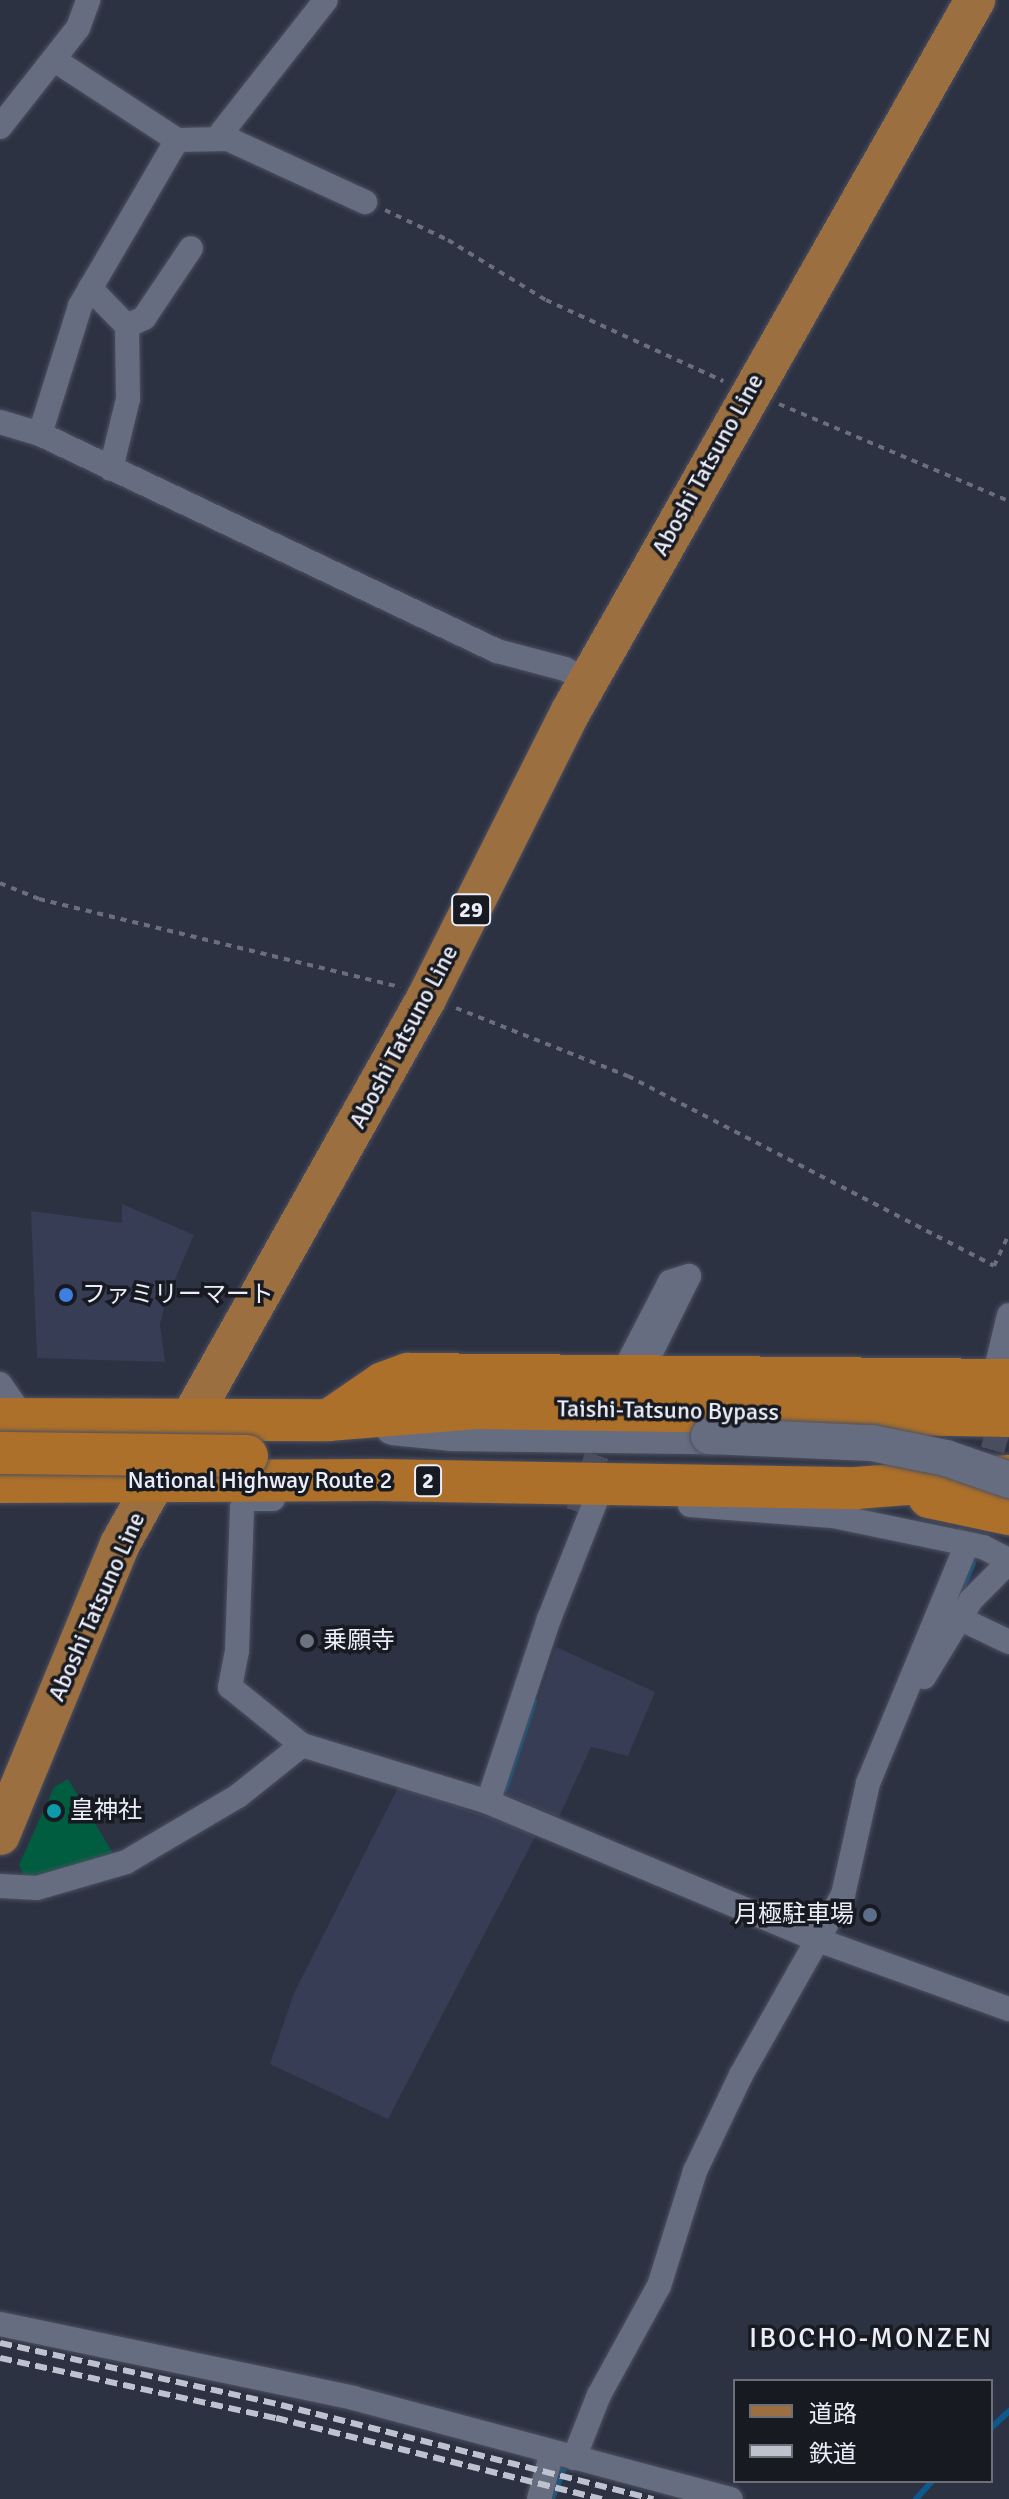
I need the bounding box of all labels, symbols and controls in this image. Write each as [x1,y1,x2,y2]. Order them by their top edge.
street label: Aboshi Tatsuno Line [646,369,770,561]
road number: 29 [451,892,491,928]
street label: Aboshi Tatsuno Line [343,940,465,1134]
place label: ファミリーマート [82,1281,274,1309]
marker: ファミリーマート [57,1286,75,1304]
street label: Taishi-Tatsuno Bypass [557,1395,779,1427]
road number: 2 [414,1463,442,1499]
street label: National Highway Route 2 [127,1467,393,1495]
street label: Aboshi Tatsuno Line [42,1508,152,1706]
place label: 乗願寺 [323,1627,395,1655]
marker: 乗願寺 [298,1632,316,1650]
place label: 皇神社 [70,1797,142,1825]
marker: 皇神社 [45,1802,63,1820]
place label: 月極駐車場 [734,1901,854,1929]
marker: 月極駐車場 [861,1906,879,1924]
district label: IBOCHO-MONZEN [749,2321,993,2355]
legend [733,2379,993,2483]
text: 道路 [809,2399,857,2429]
text: 鉄道 [809,2439,857,2469]

